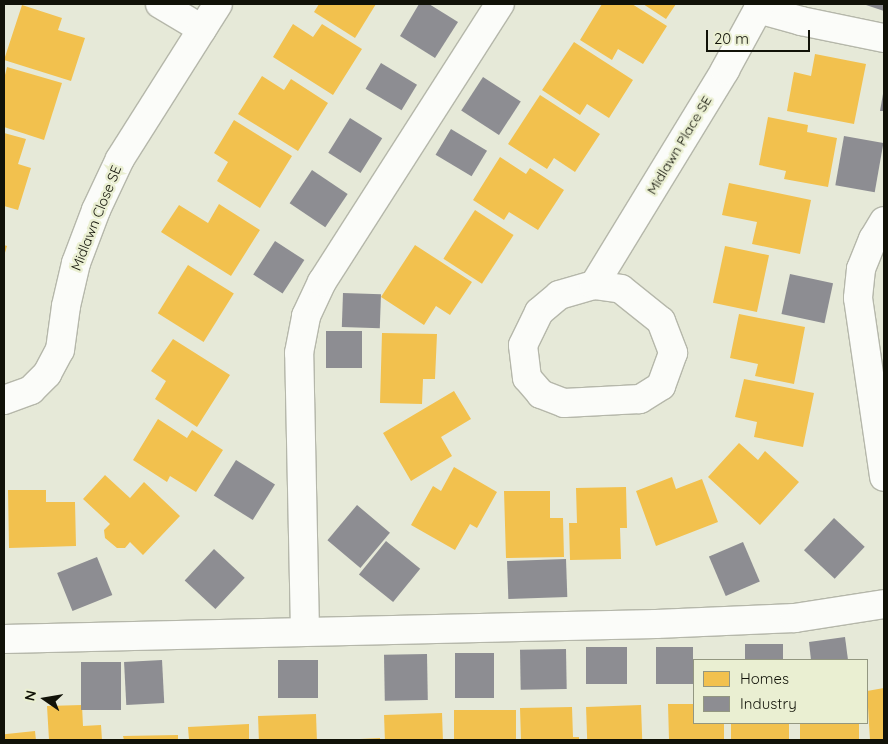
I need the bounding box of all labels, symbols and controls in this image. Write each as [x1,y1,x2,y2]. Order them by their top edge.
scale bar [708,20,812,52]
text: 20 m [714,29,749,48]
street label: Midlawn Place SE [643,93,715,197]
street label: Midlawn Close SE [67,163,125,273]
legend [693,659,868,724]
text: Homes [740,669,789,688]
north arrow [20,674,70,724]
text: N [20,689,40,703]
text: Industry [740,694,797,713]

